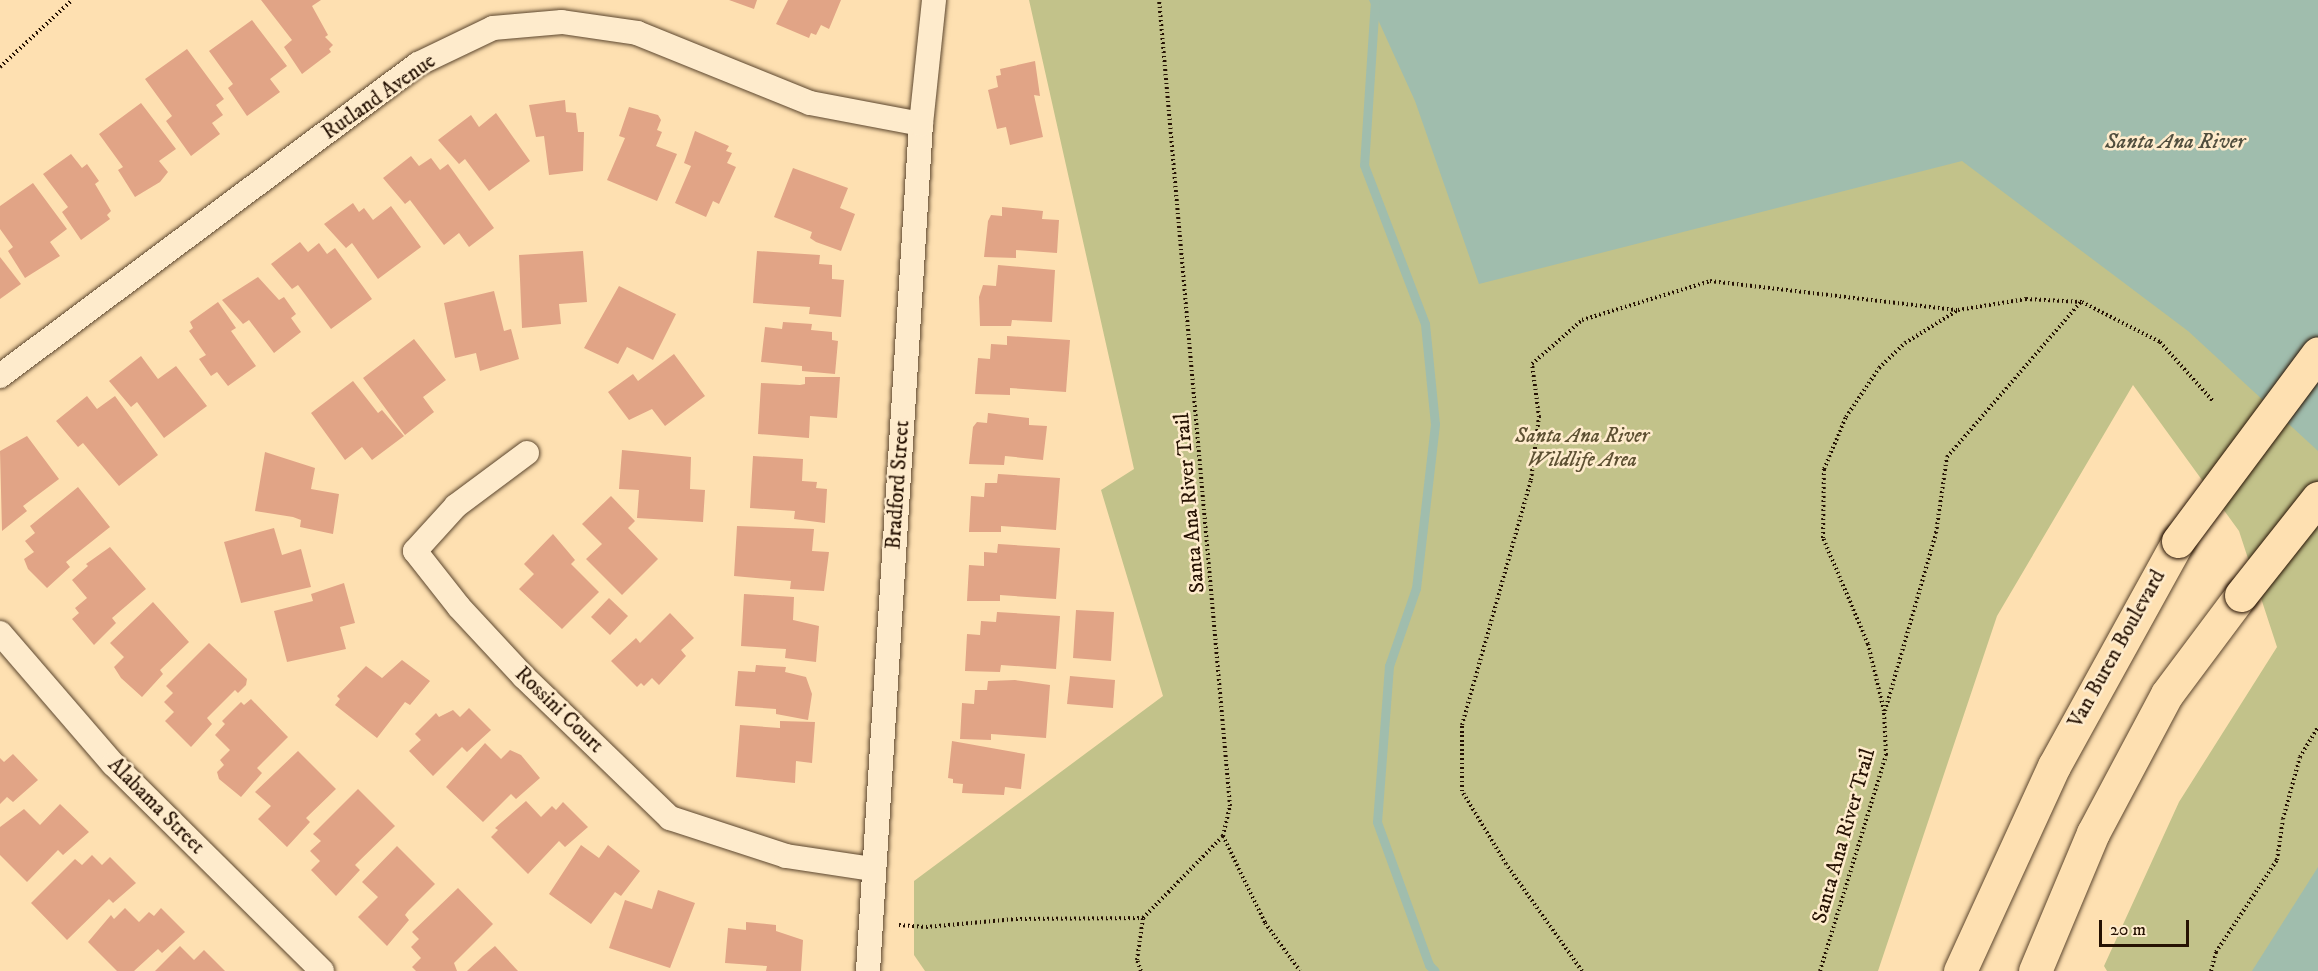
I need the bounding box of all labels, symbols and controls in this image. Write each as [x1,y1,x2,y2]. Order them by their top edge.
street label: Rutland Avenue [318,49,440,145]
water label: Santa Ana River [2105,129,2245,155]
street label: Santa Ana River Trail [1170,412,1210,594]
street label: Bradford Street [881,420,915,550]
park label: Santa Ana River Wildlife Area [1515,423,1649,473]
street label: Van Buren Boulevard [2063,566,2171,732]
street label: Rossini Court [510,662,608,758]
street label: Santa Ana River Trail [1807,746,1881,926]
street label: Alabama Street [102,752,210,860]
scale bar [2102,908,2192,946]
text: 20 m [2110,919,2146,941]

